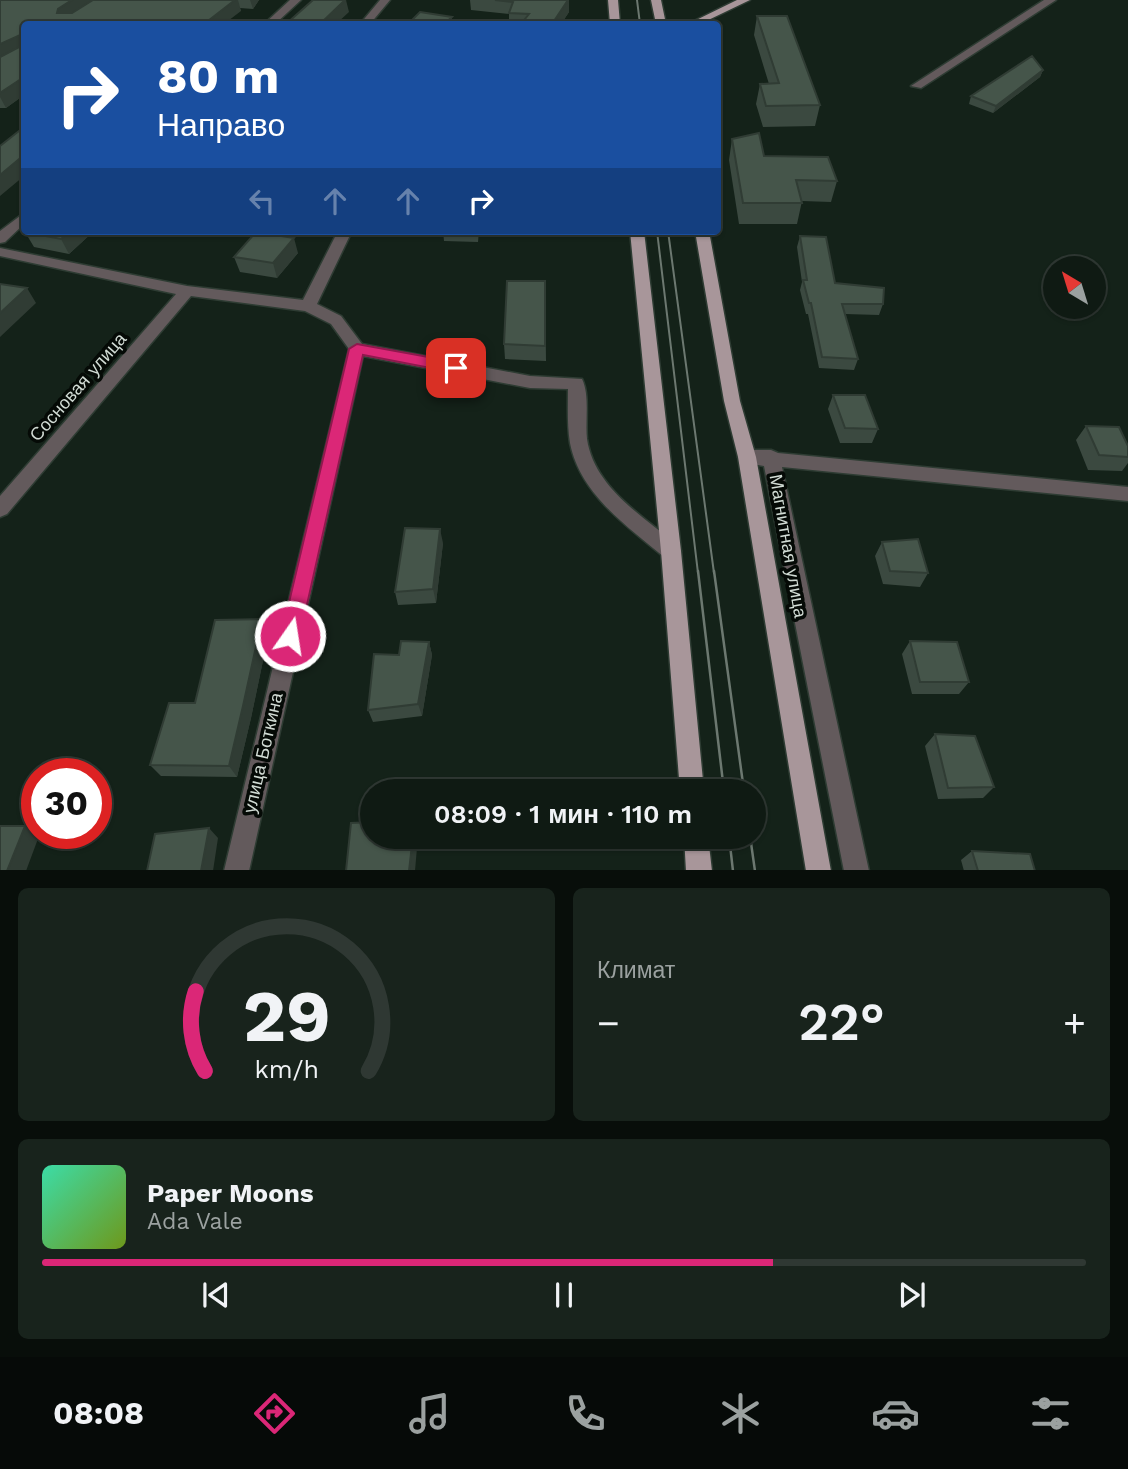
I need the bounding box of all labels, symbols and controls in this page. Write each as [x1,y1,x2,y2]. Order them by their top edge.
text: 80 m [157,47,279,105]
icon: right [42,49,133,140]
text: Направо [157,106,285,144]
icon: left [243,182,281,220]
icon: ahead [316,182,354,220]
icon: ahead [389,182,427,220]
icon: right [462,182,500,220]
north arrow [1043,256,1106,318]
map controls [1043,256,1106,319]
street label: Сосновая улица [25,327,131,445]
pin [426,338,486,398]
icon: arrive [437,349,475,387]
street label: Магнитная улица [766,473,812,620]
position arrow [253,599,327,673]
street label: улица Боткина [238,690,287,815]
speed limit sign: 30 [21,758,112,849]
text: 08:09 · 1 мин · 110 m [434,799,692,829]
text: Климат [597,957,675,984]
text: 29 [242,973,331,1059]
text: 22° [798,992,885,1053]
text: − [597,1001,620,1045]
text: + [1063,1001,1086,1045]
text: km/h [254,1054,319,1083]
text: Paper Moons [147,1178,314,1208]
text: Ada Vale [147,1208,243,1235]
icon: previous [197,1276,235,1314]
icon: pause [545,1276,583,1314]
icon: next [893,1276,931,1314]
icon: directions [250,1389,299,1438]
icon: music [405,1389,454,1438]
icon: phone [561,1389,610,1438]
icon: climate [716,1389,765,1438]
icon: car [871,1389,920,1438]
icon: filters [1026,1389,1075,1438]
text: 08:08 [53,1394,144,1432]

